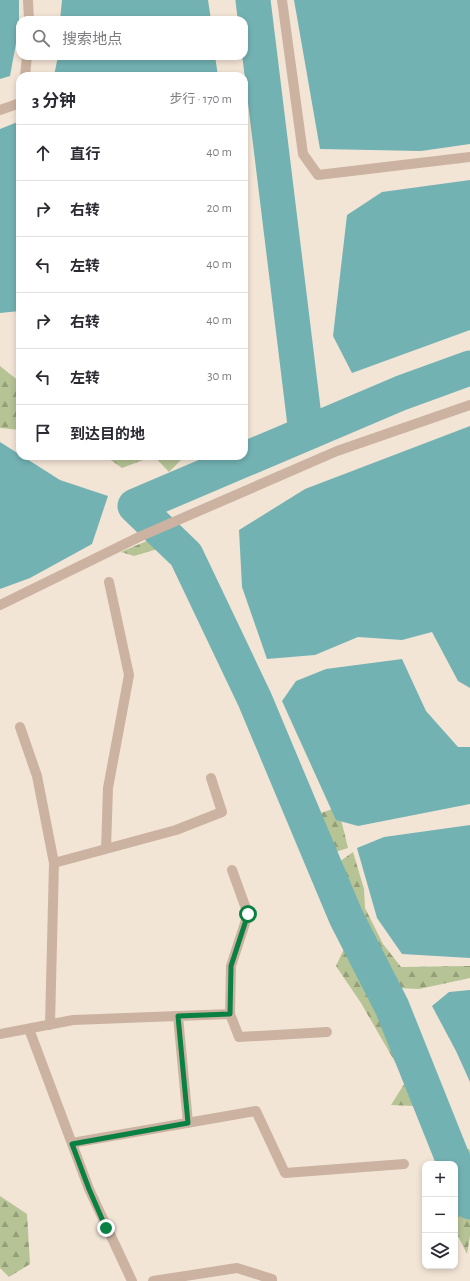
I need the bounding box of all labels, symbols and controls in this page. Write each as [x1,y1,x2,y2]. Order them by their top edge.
search box [16,16,248,60]
icon: search [30,27,52,49]
text: 搜索地点 [62,32,122,47]
text: 3 分钟 [32,92,76,109]
text: 步行 · 170 m [169,93,232,106]
icon: ahead [32,142,54,164]
text: 40 m [206,146,232,159]
text: 直行 [70,147,100,162]
icon: right [32,198,54,220]
text: 20 m [207,202,232,215]
text: 右转 [70,203,100,218]
icon: left [32,254,54,276]
text: 40 m [206,258,232,271]
text: 左转 [70,259,100,274]
icon: right [32,310,54,332]
text: 40 m [206,314,232,327]
text: 右转 [70,315,100,330]
icon: left [32,366,54,388]
text: 30 m [207,370,232,383]
text: 左转 [70,371,100,386]
icon: arrive [32,422,54,444]
text: 到达目的地 [70,427,145,442]
route start [239,905,257,923]
map controls [422,1161,458,1269]
button: + [422,1161,458,1197]
button: − [422,1197,458,1233]
route end [97,1219,115,1237]
button: layers [422,1233,458,1269]

